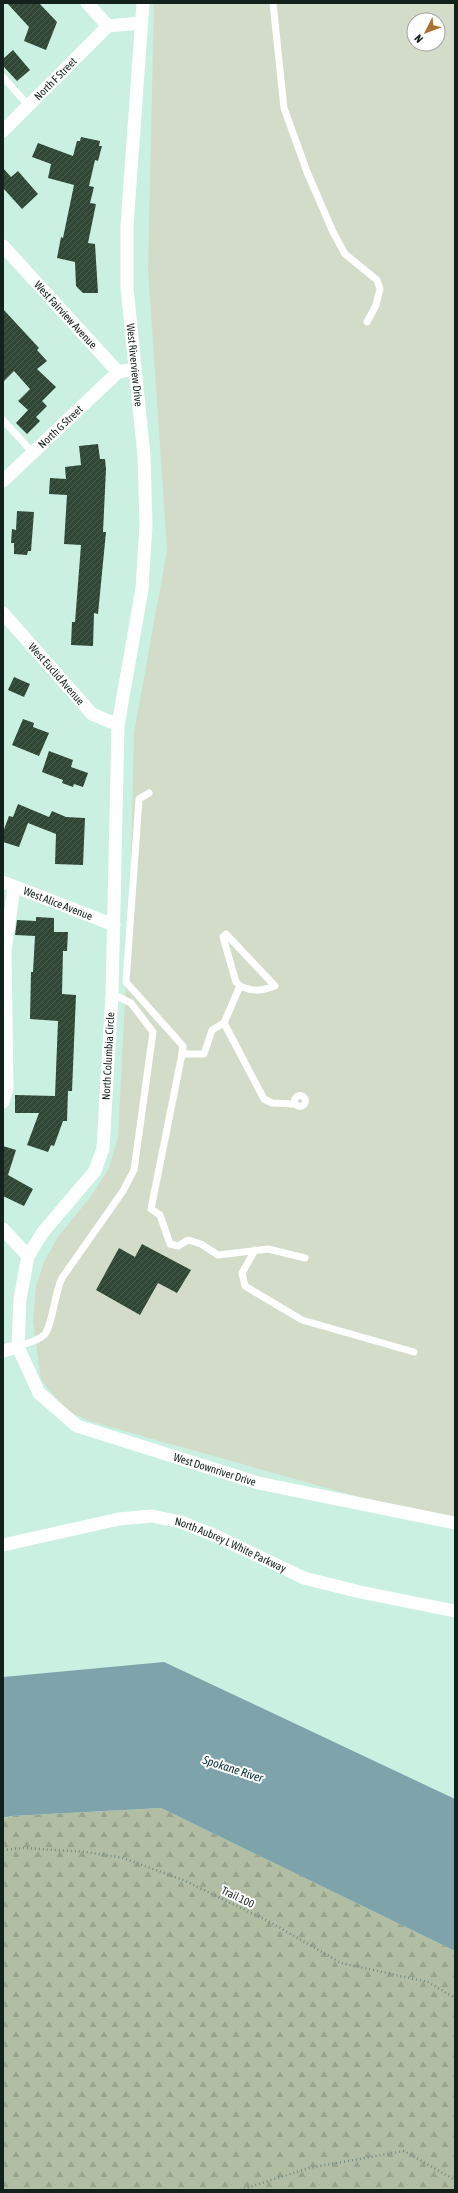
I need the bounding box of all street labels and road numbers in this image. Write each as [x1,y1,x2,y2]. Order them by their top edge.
street label: North F Street [32,55,79,102]
street label: West Fairview Avenue [32,279,99,351]
street label: West Riverview Drive [125,323,145,407]
street label: North G Street [36,403,85,450]
street label: West Euclid Avenue [26,641,87,707]
street label: West Alice Avenue [22,885,94,922]
street label: North Columbia Circle [100,1012,116,1100]
street label: West Downriver Drive [172,1451,258,1488]
street label: North Aubrey L White Parkway [174,1515,289,1575]
street label: Trail 100 [220,1884,256,1910]

